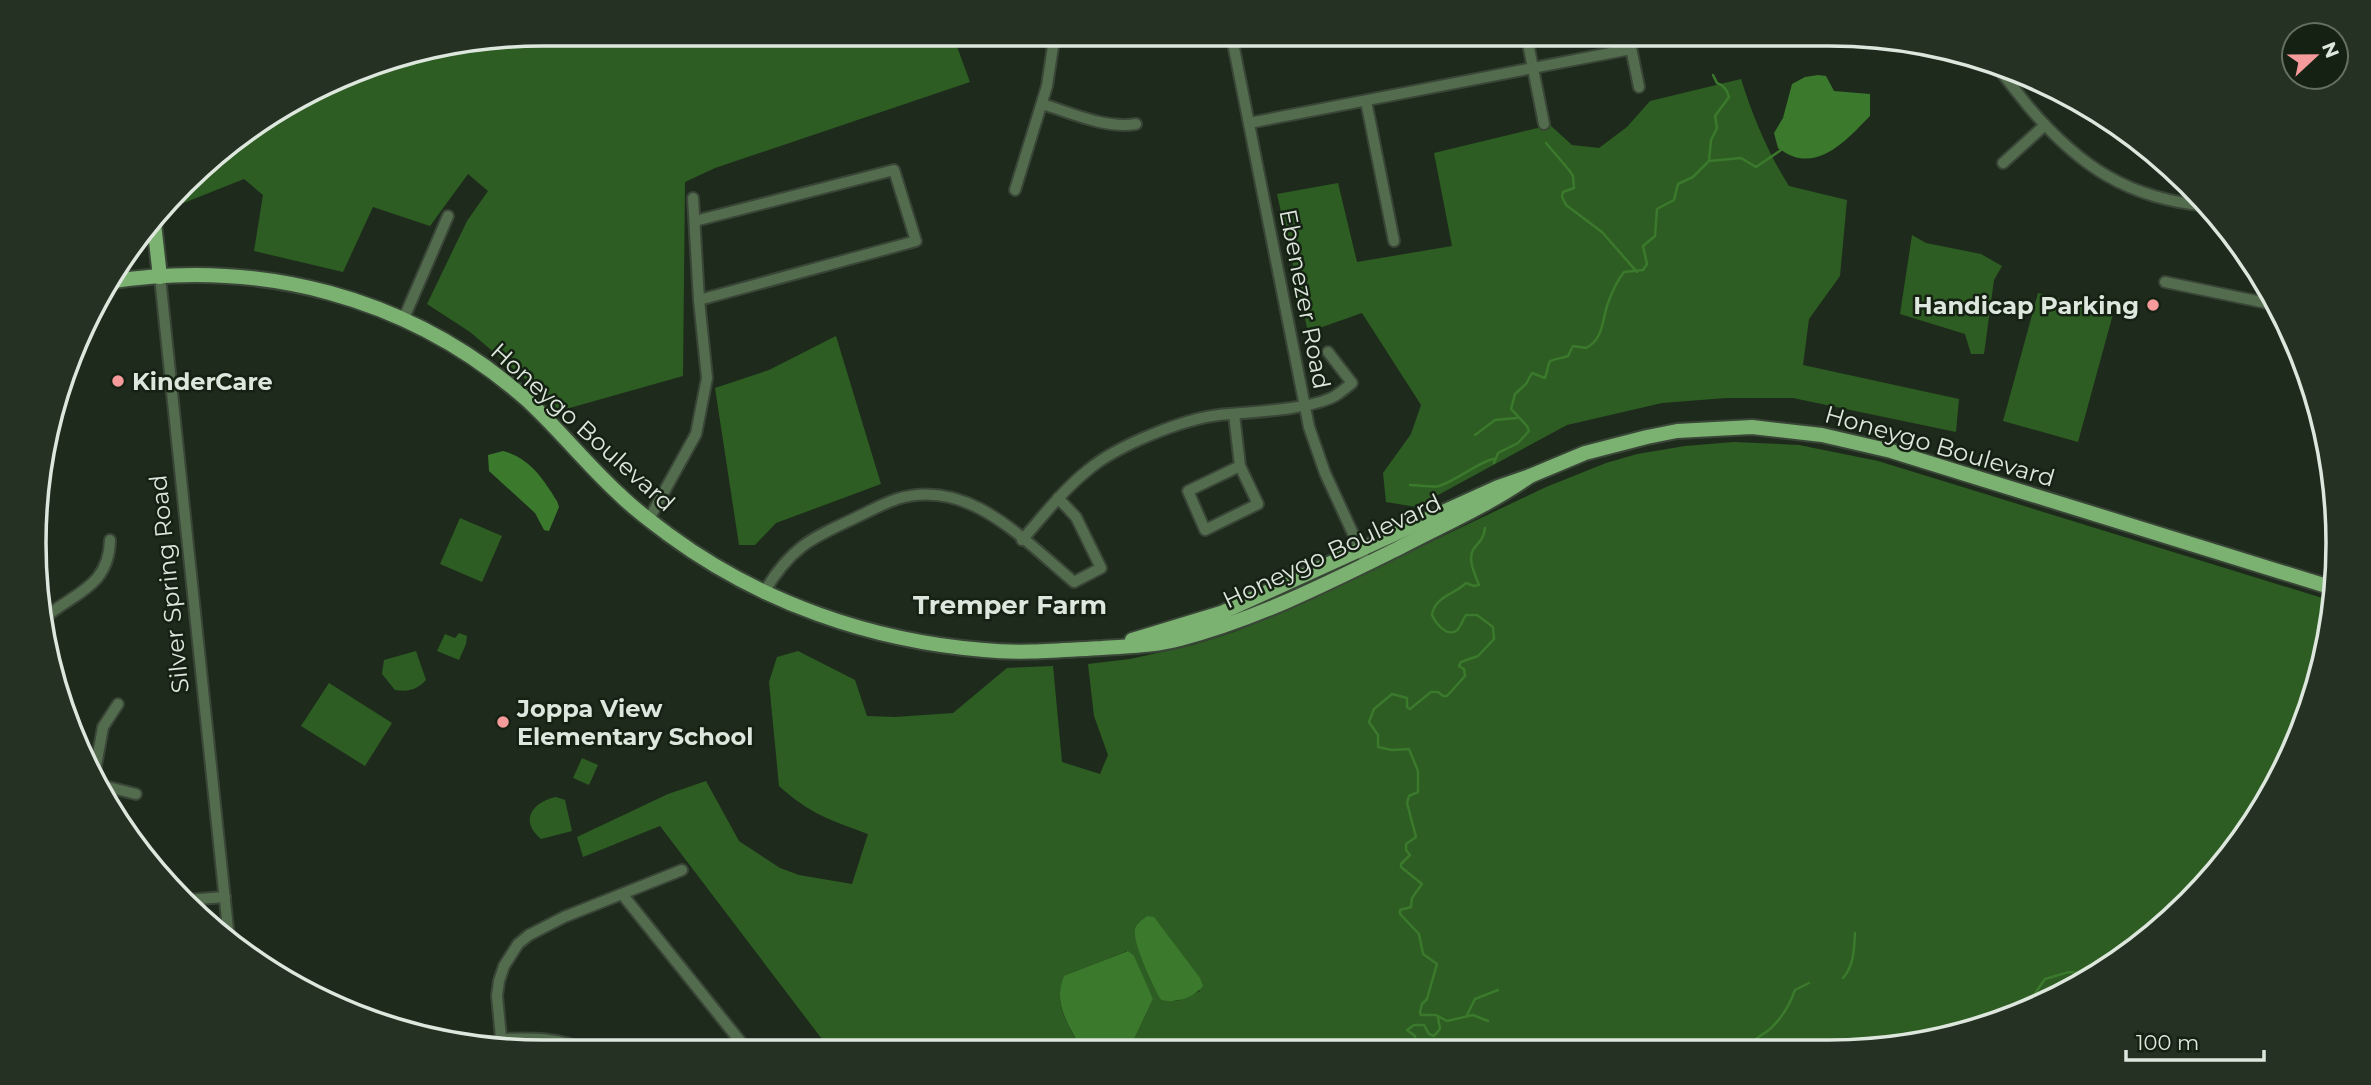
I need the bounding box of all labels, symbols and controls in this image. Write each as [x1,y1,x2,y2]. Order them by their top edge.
north arrow [2280,21,2350,91]
text: N [2317,38,2344,61]
street label: Ebenezer Road [1273,207,1337,391]
place label: Handicap Parking [1913,291,2139,320]
marker: Handicap Parking [2145,297,2161,313]
street label: Honeygo Boulevard [485,337,681,517]
place label: KinderCare [132,367,273,396]
marker: KinderCare [110,373,126,389]
street label: Honeygo Boulevard [1822,399,2058,493]
street label: Silver Spring Road [143,473,195,695]
street label: Honeygo Boulevard [1218,488,1446,614]
district label: Tremper Farm [913,589,1107,621]
place label: Joppa View Elementary School [516,694,754,751]
marker: Joppa View Elementary School [495,714,511,730]
scale bar [2126,1018,2264,1062]
text: 100 m [2136,1030,2199,1055]

